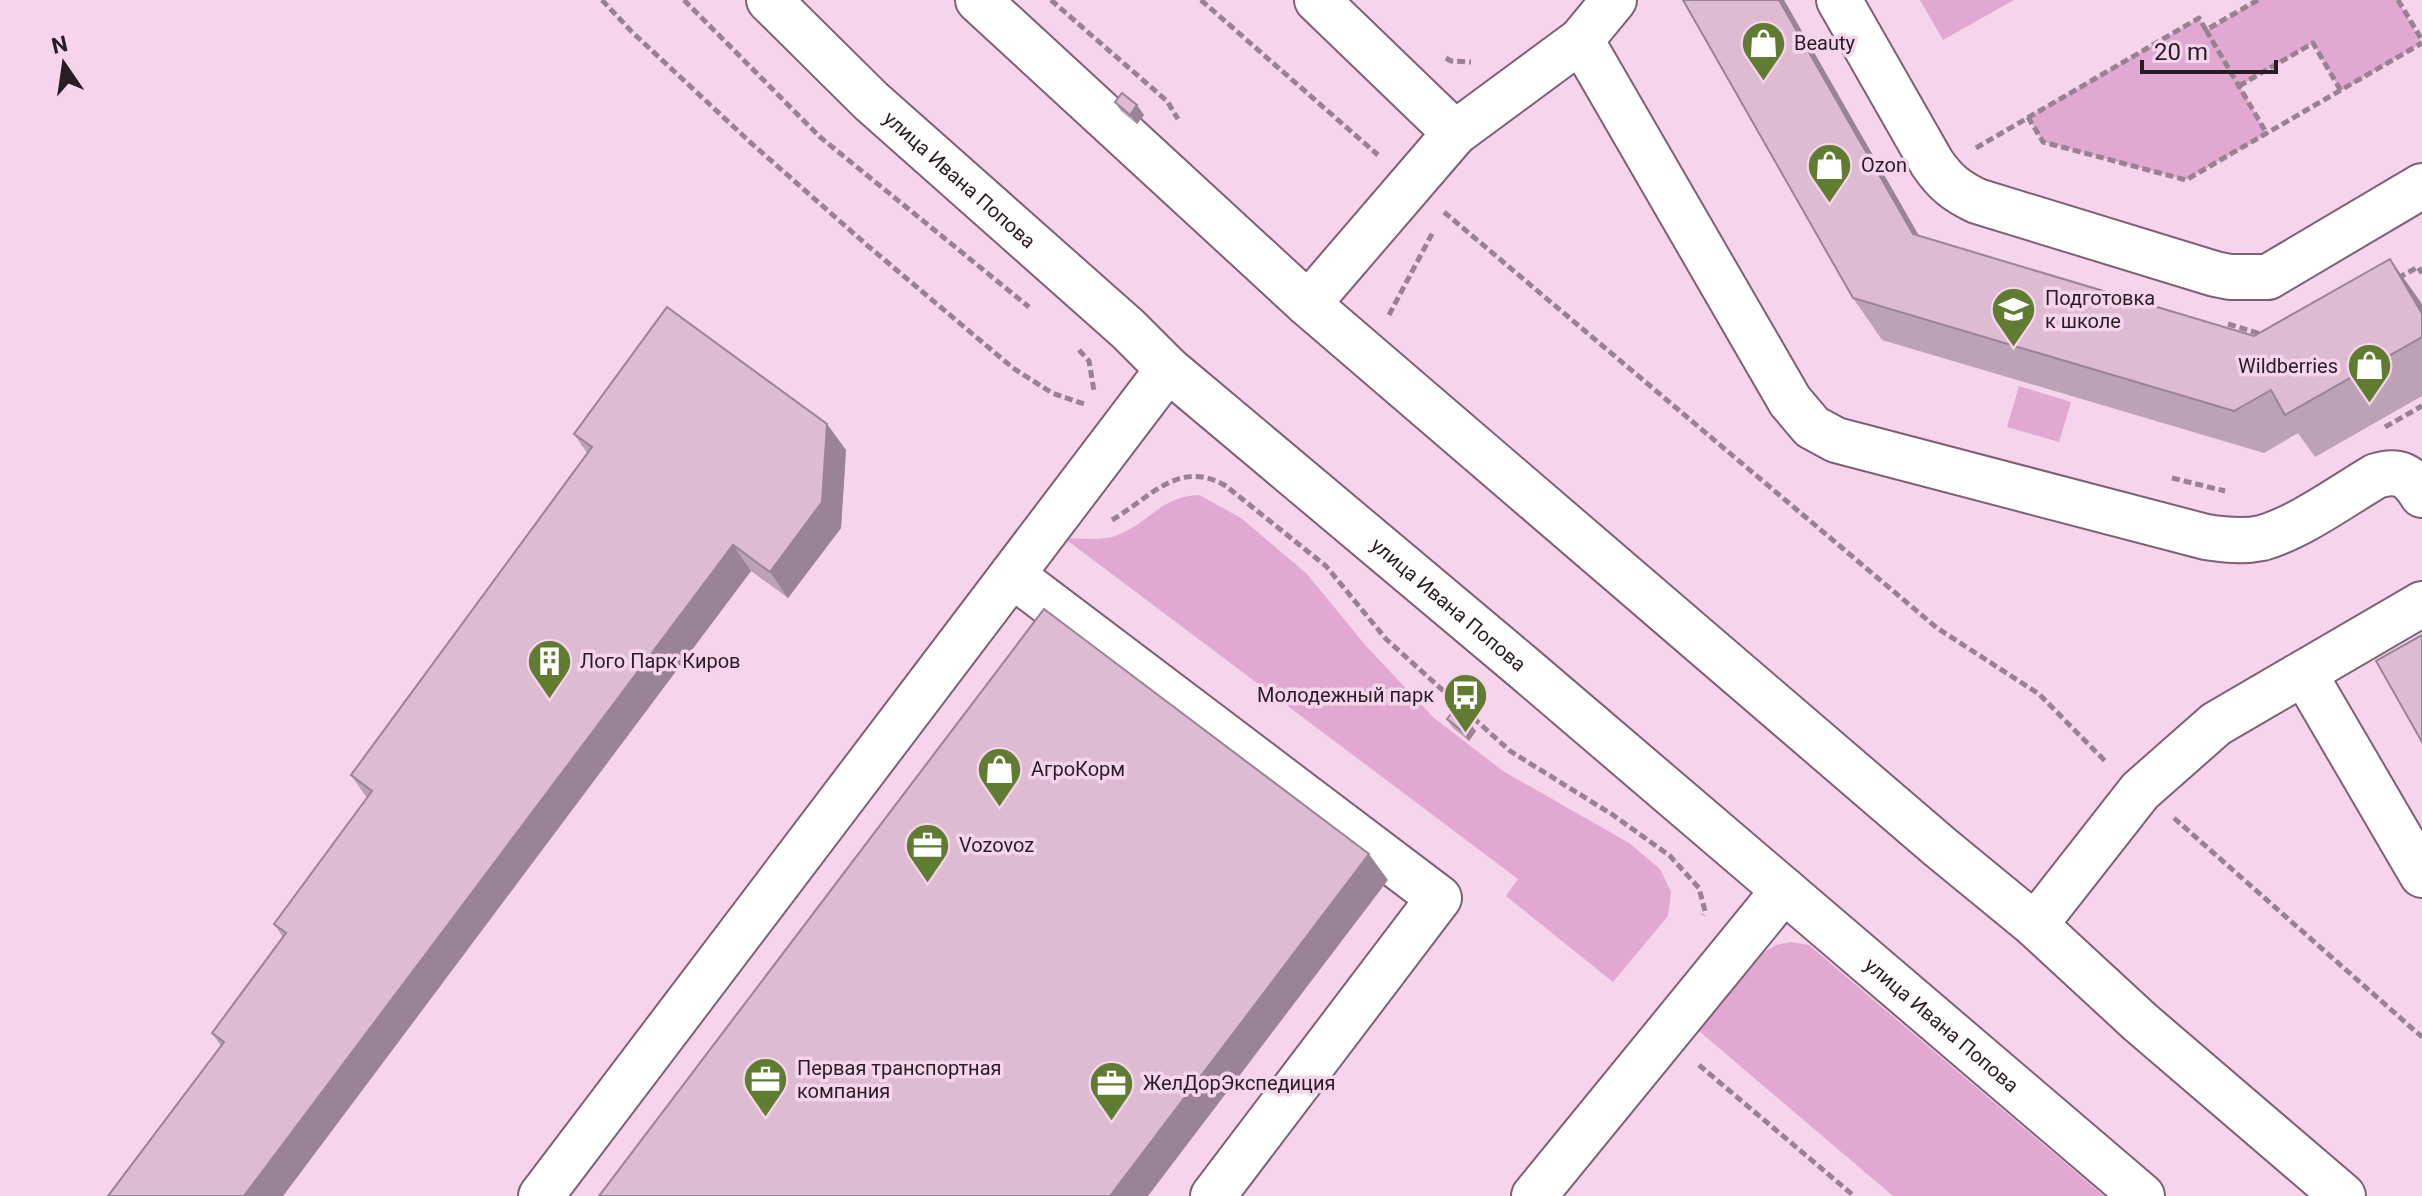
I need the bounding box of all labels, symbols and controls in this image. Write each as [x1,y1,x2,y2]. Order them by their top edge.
shop icon: Beauty [1739,19,1787,82]
north arrow [24,24,104,104]
scale bar [2142,24,2276,74]
text: N [49,31,70,59]
place label: Beauty [1794,31,1856,55]
text: 20 m [2154,38,2208,66]
street label: улица Ивана Попова [879,106,1040,253]
shop icon: Ozon [1806,141,1854,204]
place label: Ozon [1861,153,1907,177]
school or university icon: Подготовка к школе [1990,285,2038,348]
place label: Подготовка к школе [2045,286,2155,333]
shop icon: Wildberries [2345,342,2393,405]
place label: Wildberries [2238,354,2338,378]
street label: улица Ивана Попова [1366,533,1531,676]
building icon: Лого Парк Киров [525,637,573,700]
place label: Лого Парк Киров [580,649,741,673]
bus stop icon: Молодежный парк [1441,671,1489,734]
place label: Молодежный парк [1257,683,1434,707]
shop icon: АгроКорм [976,745,1024,808]
place label: АгроКорм [1031,757,1125,781]
office icon: Vozovoz [904,821,952,884]
place label: Vozovoz [959,833,1034,857]
street label: улица Ивана Попова [1860,952,2024,1097]
office icon: Первая транспортная компания [742,1055,790,1118]
place label: Первая транспортная компания [797,1056,1002,1103]
office icon: ЖелДорЭкспедиция [1088,1059,1136,1122]
place label: ЖелДорЭкспедиция [1143,1071,1336,1095]

